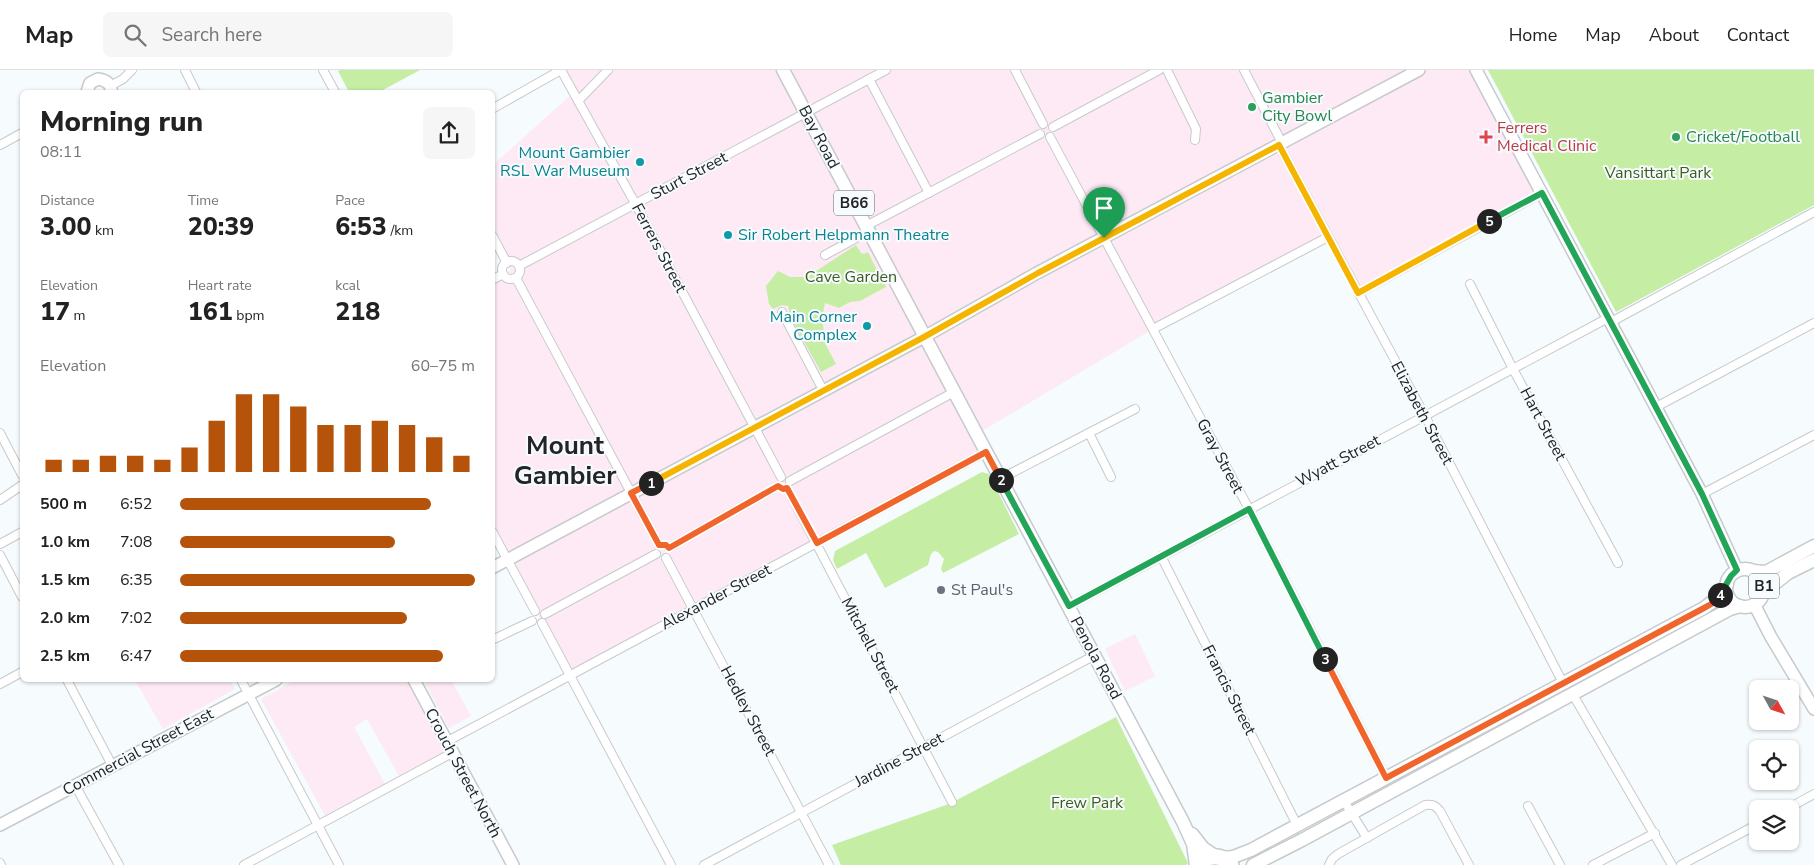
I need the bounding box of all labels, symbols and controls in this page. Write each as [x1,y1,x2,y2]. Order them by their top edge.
search box [103,12,453,57]
text: Map [25,19,73,51]
icon: search [121,21,149,49]
text: Search here [161,22,262,48]
text: Home [1509,23,1557,47]
text: Map [1585,23,1621,47]
text: About [1649,23,1699,47]
text: Contact [1727,23,1789,47]
place label: Gambier City Bowl [1262,87,1333,127]
street label: Bay Road [793,101,845,173]
marker: Gambier City Bowl [1246,101,1258,113]
text: Morning run [40,103,203,141]
button: share [423,107,475,159]
place label: Ferrers Medical Clinic [1497,117,1597,157]
place label: Cricket/Football [1686,126,1800,148]
marker: Ferrers Medical Clinic [1479,130,1493,144]
marker: Cricket/Football [1670,131,1682,143]
text: 08:11 [40,141,82,163]
place label: Mount Gambier RSL War Museum [500,142,630,182]
street label: Sturt Street [647,146,732,205]
marker: Mount Gambier RSL War Museum [634,156,646,168]
park label: Vansittart Park [1604,162,1712,184]
pin [1083,187,1125,238]
road number: B66 [834,190,874,216]
text: Distance [40,191,94,210]
text: Time [188,191,219,210]
text: Pace [335,191,365,210]
icon: arrive [1090,194,1118,222]
street label: Ferrers Street [626,200,692,297]
pin: 5 [1476,208,1502,234]
text: 3.00 [40,210,92,244]
text: 20:39 [188,210,254,244]
text: 6:53 [335,210,387,244]
text: 5 [1485,212,1494,231]
text: km [92,221,114,240]
text: /km [387,221,413,240]
place label: Sir Robert Helpmann Theatre [738,224,949,246]
marker: Sir Robert Helpmann Theatre [722,229,734,241]
park label: Cave Garden [805,266,897,288]
text: Elevation [40,276,98,295]
text: Heart rate [188,276,252,295]
text: kcal [335,276,360,295]
text: 17 [40,295,70,329]
text: 161 [188,295,233,329]
text: 218 [335,295,380,329]
text: m [70,306,86,325]
text: bpm [233,306,265,325]
place label: Main Corner Complex [770,306,858,346]
marker: Main Corner Complex [861,320,873,332]
text: Elevation [40,355,106,377]
text: 60–75 m [411,355,475,377]
street label: Elizabeth Street [1386,358,1459,469]
street label: Hart Street [1514,383,1572,465]
street label: Gray Street [1191,415,1249,498]
district label: Mount Gambier [514,428,617,493]
street label: Wyatt Street [1292,429,1384,492]
pin: 2 [988,468,1014,492]
pin: 1 [638,470,664,496]
text: 2 [997,471,1006,490]
text: 1 [647,474,656,493]
text: 500 m [40,493,87,515]
text: 6:52 [120,493,152,515]
text: 1.0 km [40,531,90,553]
text: 7:08 [120,531,152,553]
street label: Alexander Street [657,558,775,635]
text: 1.5 km [40,569,90,591]
text: 6:35 [120,569,152,591]
road number: B1 [1749,574,1779,598]
place label: St Paul's [951,579,1013,601]
pin: 4 [1708,582,1732,608]
marker: St Paul's [935,584,947,596]
text: 4 [1716,586,1725,605]
street label: Mitchell Street [836,593,905,697]
text: 2.0 km [40,607,90,629]
text: 7:02 [120,607,152,629]
street label: Penola Road [1065,613,1127,703]
street label: Francis Street [1197,641,1261,739]
text: 2.5 km [40,645,90,667]
text: 6:47 [120,645,152,667]
pin: 3 [1312,646,1338,672]
text: 3 [1321,650,1330,669]
street label: Hedley Street [715,662,781,760]
north arrow [1749,680,1799,730]
map controls [1749,680,1799,850]
street label: Commercial Street East [59,703,218,801]
street label: Crouch Street North [419,704,507,842]
street label: Jardine Street [850,727,948,793]
button: locate [1749,740,1799,790]
park label: Frew Park [1051,792,1124,814]
button: layers [1749,800,1799,850]

